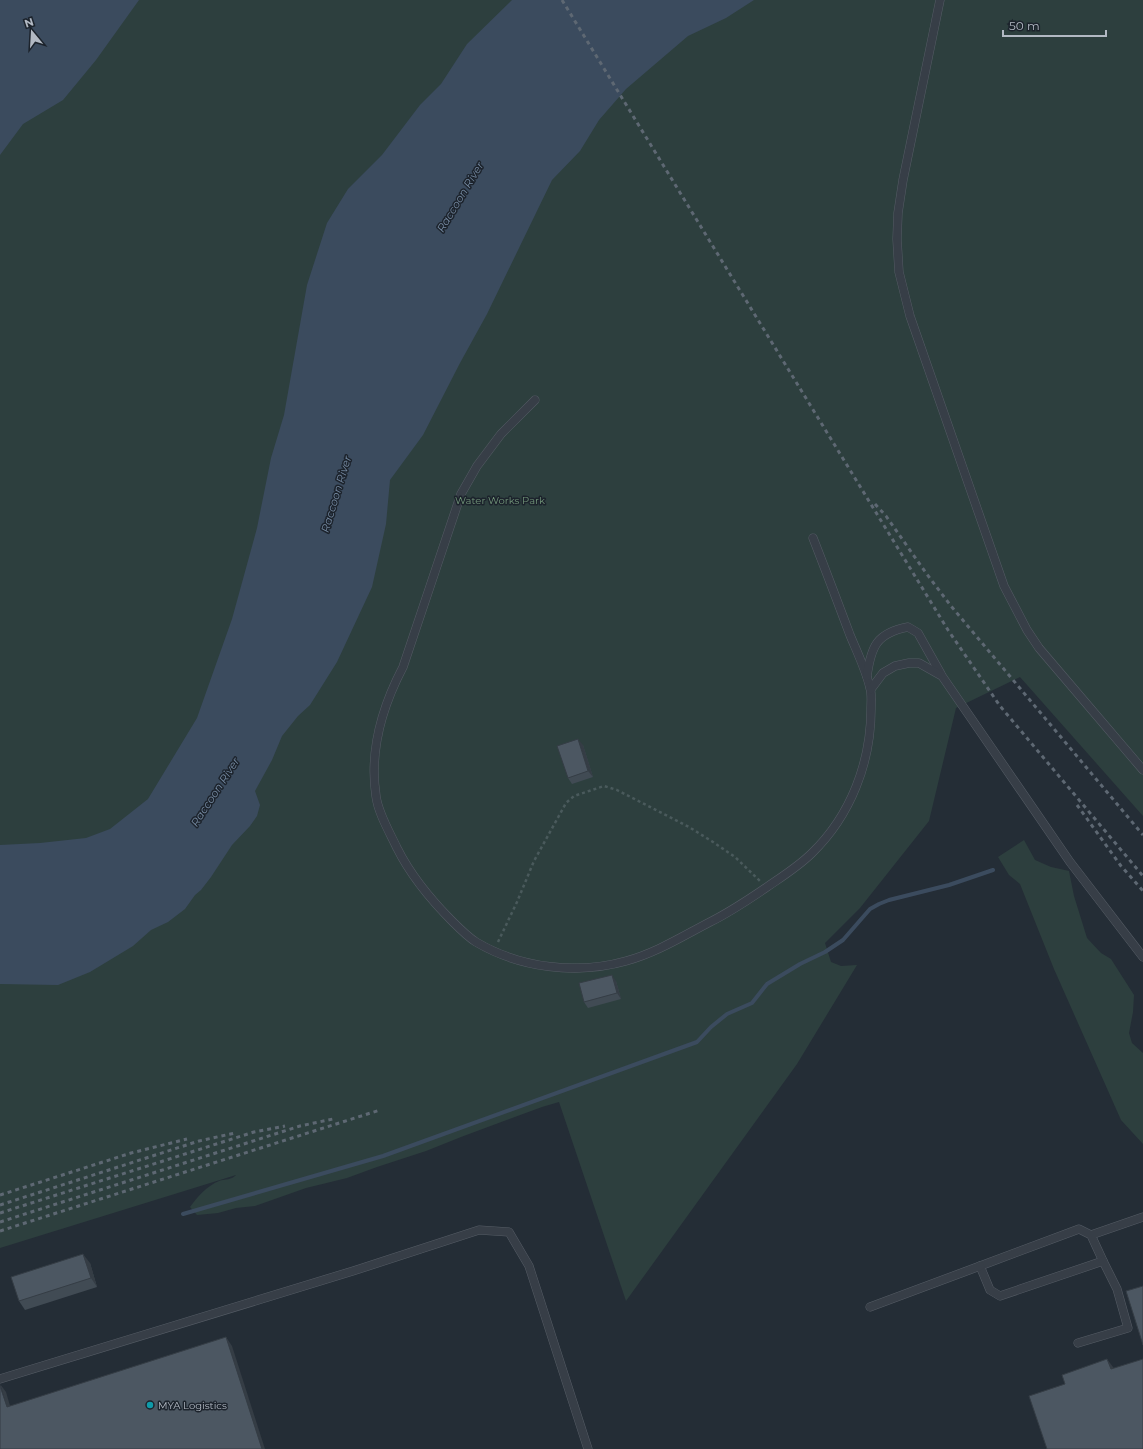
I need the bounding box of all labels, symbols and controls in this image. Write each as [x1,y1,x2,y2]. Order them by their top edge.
north arrow [12,12,52,52]
scale bar [1003,12,1106,38]
text: N [23,14,35,31]
text: 50 m [1009,18,1040,33]
water label: Raccoon River [434,159,487,235]
water label: Raccoon River [318,453,354,534]
park label: Water Works Park [455,494,545,507]
water label: Raccoon River [187,754,243,829]
place label: MYA Logistics [158,1399,227,1412]
marker: MYA Logistics [145,1400,155,1410]

